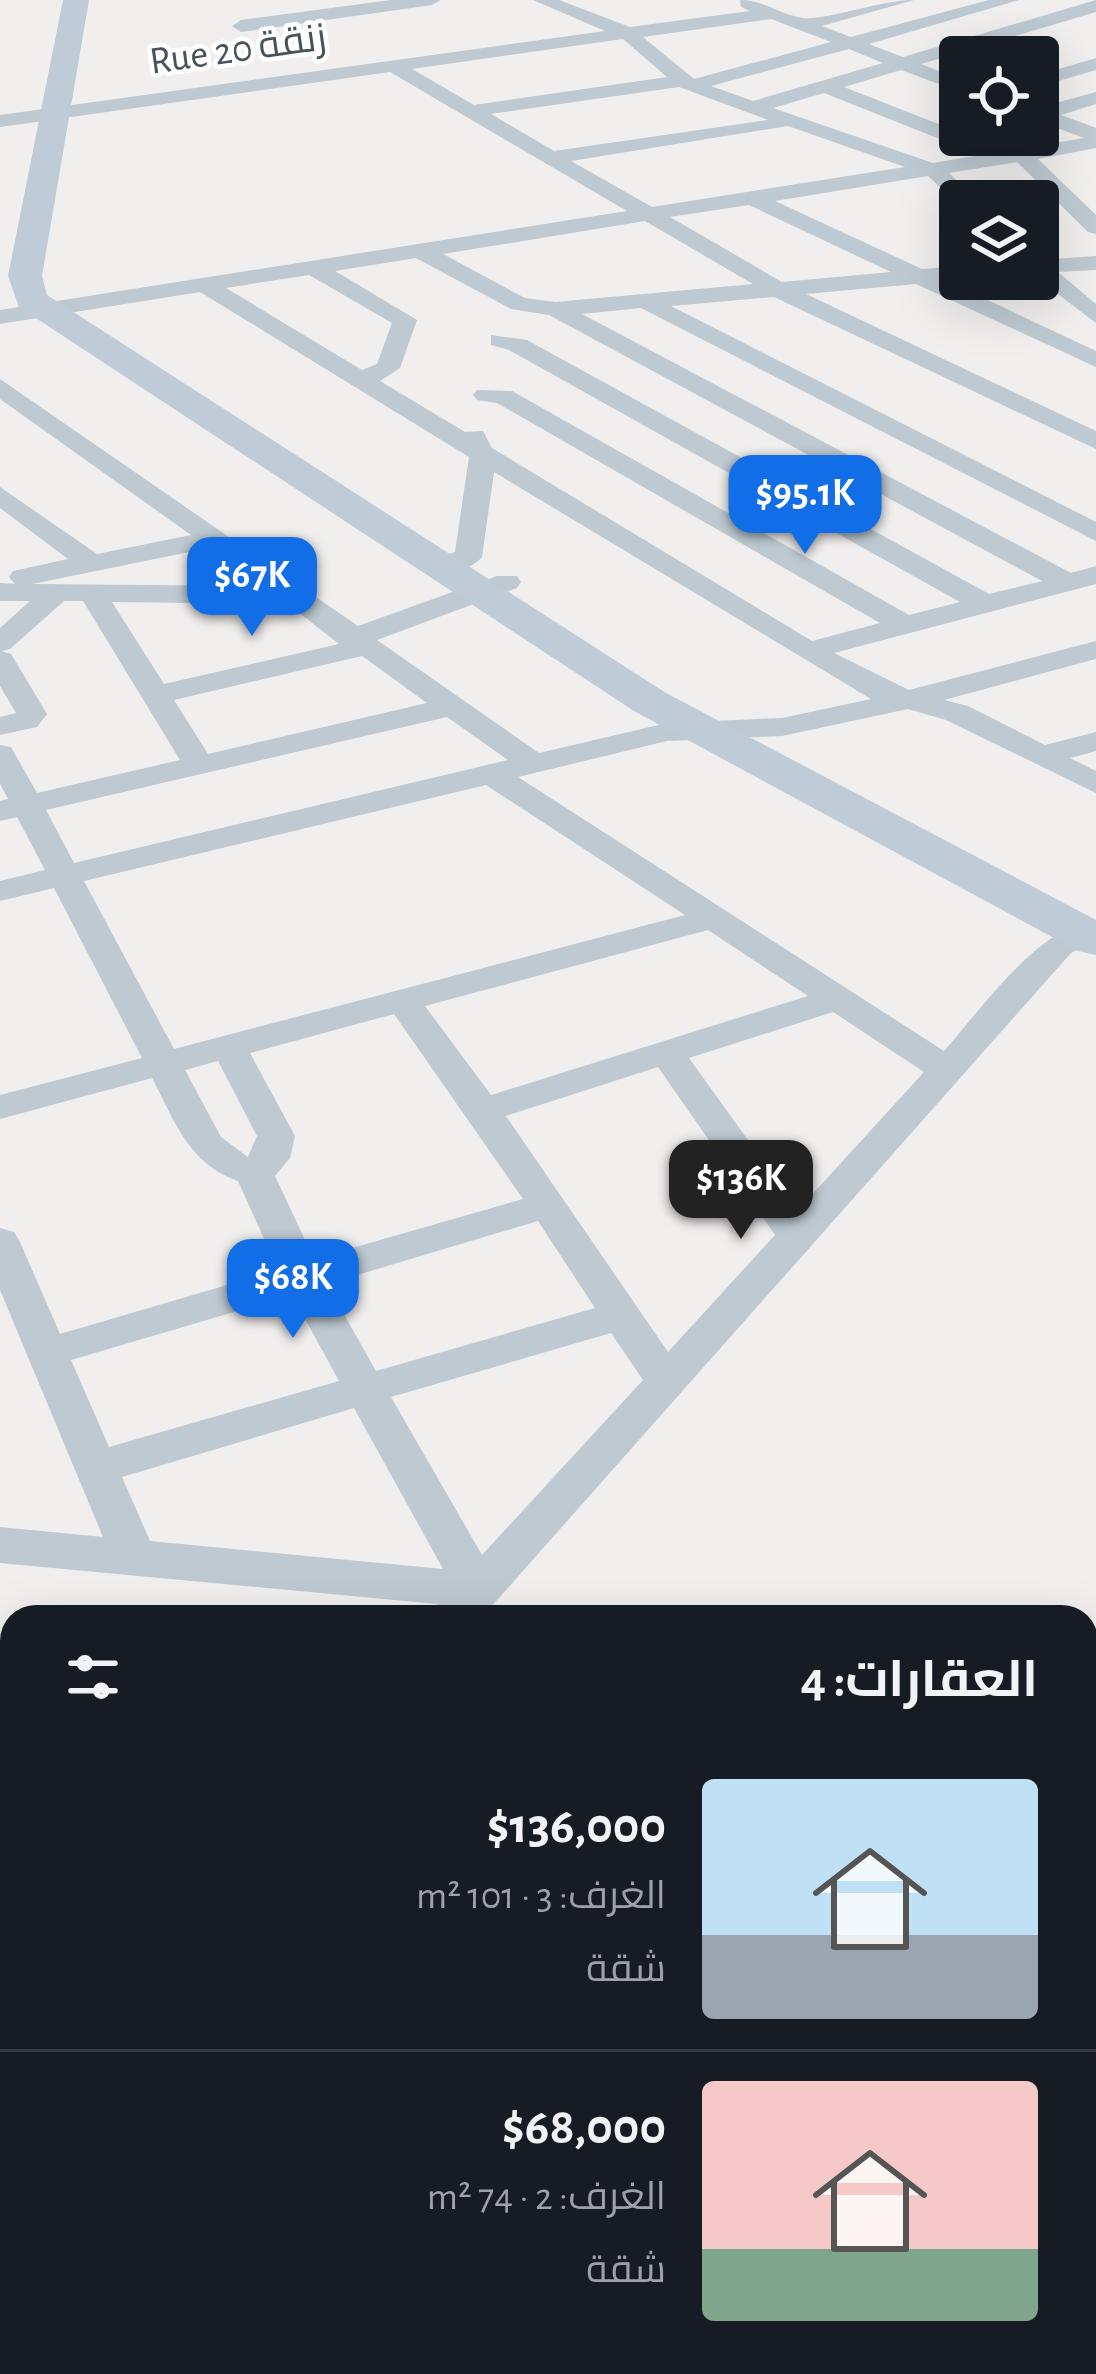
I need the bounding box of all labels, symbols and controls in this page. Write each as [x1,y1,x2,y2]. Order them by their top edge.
street label: Rue 20 زنقة [147,18,329,83]
map controls [939,36,1059,300]
button: locate [939,36,1059,156]
button: layers [939,180,1059,300]
pin: $95.1K [707,455,903,557]
text: $95.1K [756,474,854,513]
pin: $67K [181,537,323,639]
text: $67K [214,556,290,595]
pin: $136K [657,1140,825,1242]
text: $136K [696,1159,786,1198]
pin: $68K [222,1239,364,1341]
text: $68K [254,1258,332,1297]
icon: filters [60,1644,126,1710]
text: العقارات: 4 [800,1655,1038,1706]
text: $136,000 [487,1801,666,1852]
icon: home [798,1827,942,1971]
text: الغرف: 3 · 101 m² [416,1877,666,1916]
text: شقة [586,1950,666,1989]
text: $68,000 [502,2102,666,2153]
icon: home [798,2129,942,2273]
text: الغرف: 2 · 74 m² [427,2178,666,2217]
text: شقة [586,2251,666,2290]

